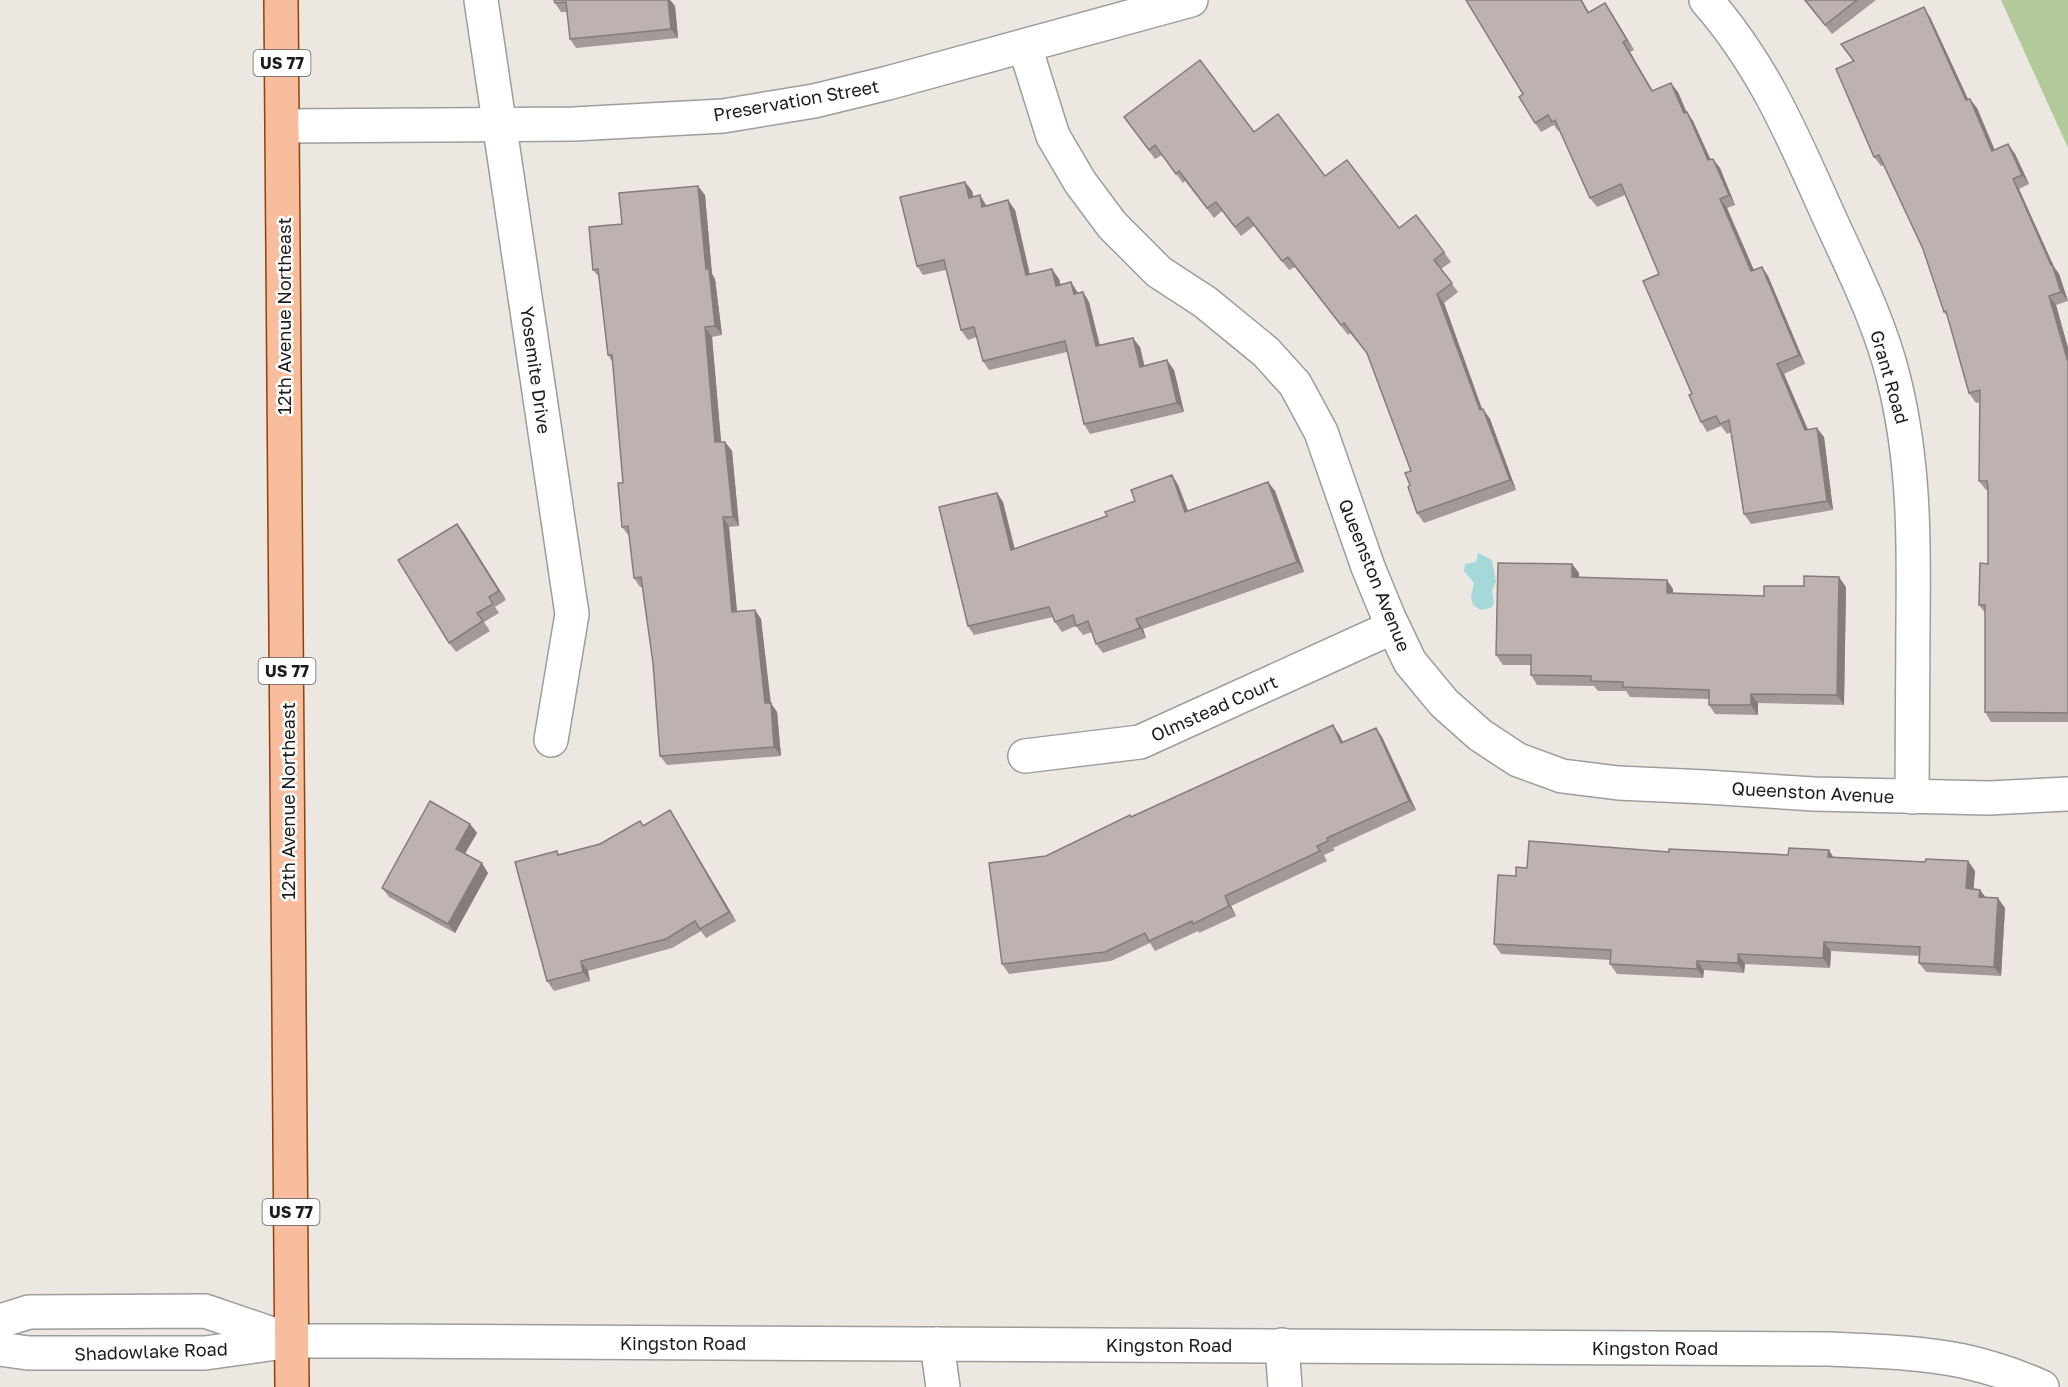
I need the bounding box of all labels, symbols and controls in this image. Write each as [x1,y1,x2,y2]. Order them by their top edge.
road number: US 77 [254,50,310,76]
street label: Preservation Street [711,75,881,125]
street label: 12th Avenue Northeast [273,217,295,415]
street label: Yosemite Drive [516,305,556,435]
street label: Grant Road [1866,328,1914,426]
street label: Queenston Avenue [1334,495,1416,655]
road number: US 77 [258,658,316,684]
street label: Olmstead Court [1147,670,1281,746]
street label: 12th Avenue Northeast [277,702,299,900]
street label: Queenston Avenue [1731,777,1895,807]
road number: US 77 [262,1199,320,1225]
street label: Kingston Road [620,1332,746,1354]
street label: Kingston Road [1106,1334,1232,1356]
street label: Shadowlake Road [74,1337,228,1365]
street label: Kingston Road [1592,1337,1718,1359]

